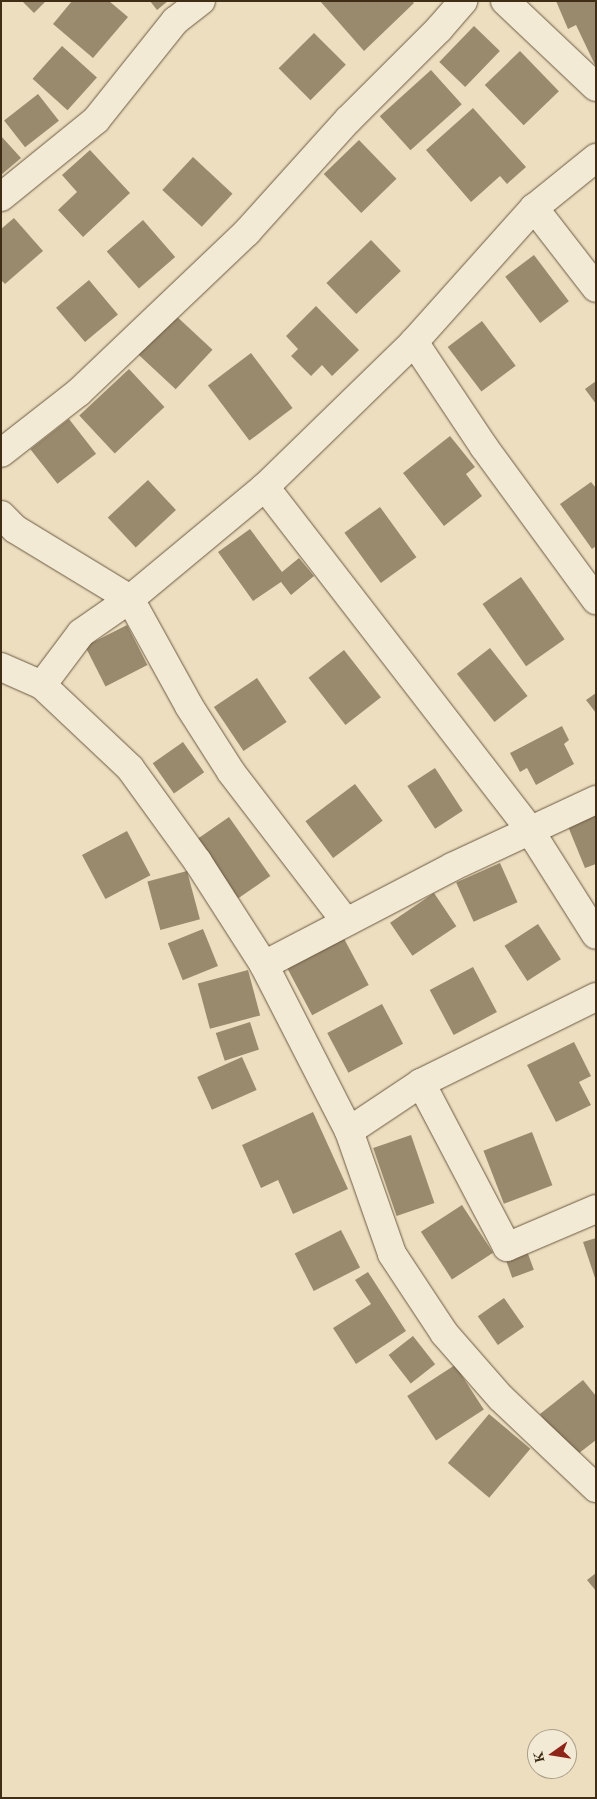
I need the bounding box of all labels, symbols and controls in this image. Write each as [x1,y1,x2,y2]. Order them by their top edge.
north arrow [527,1729,577,1779]
text: K [528,1750,548,1764]

